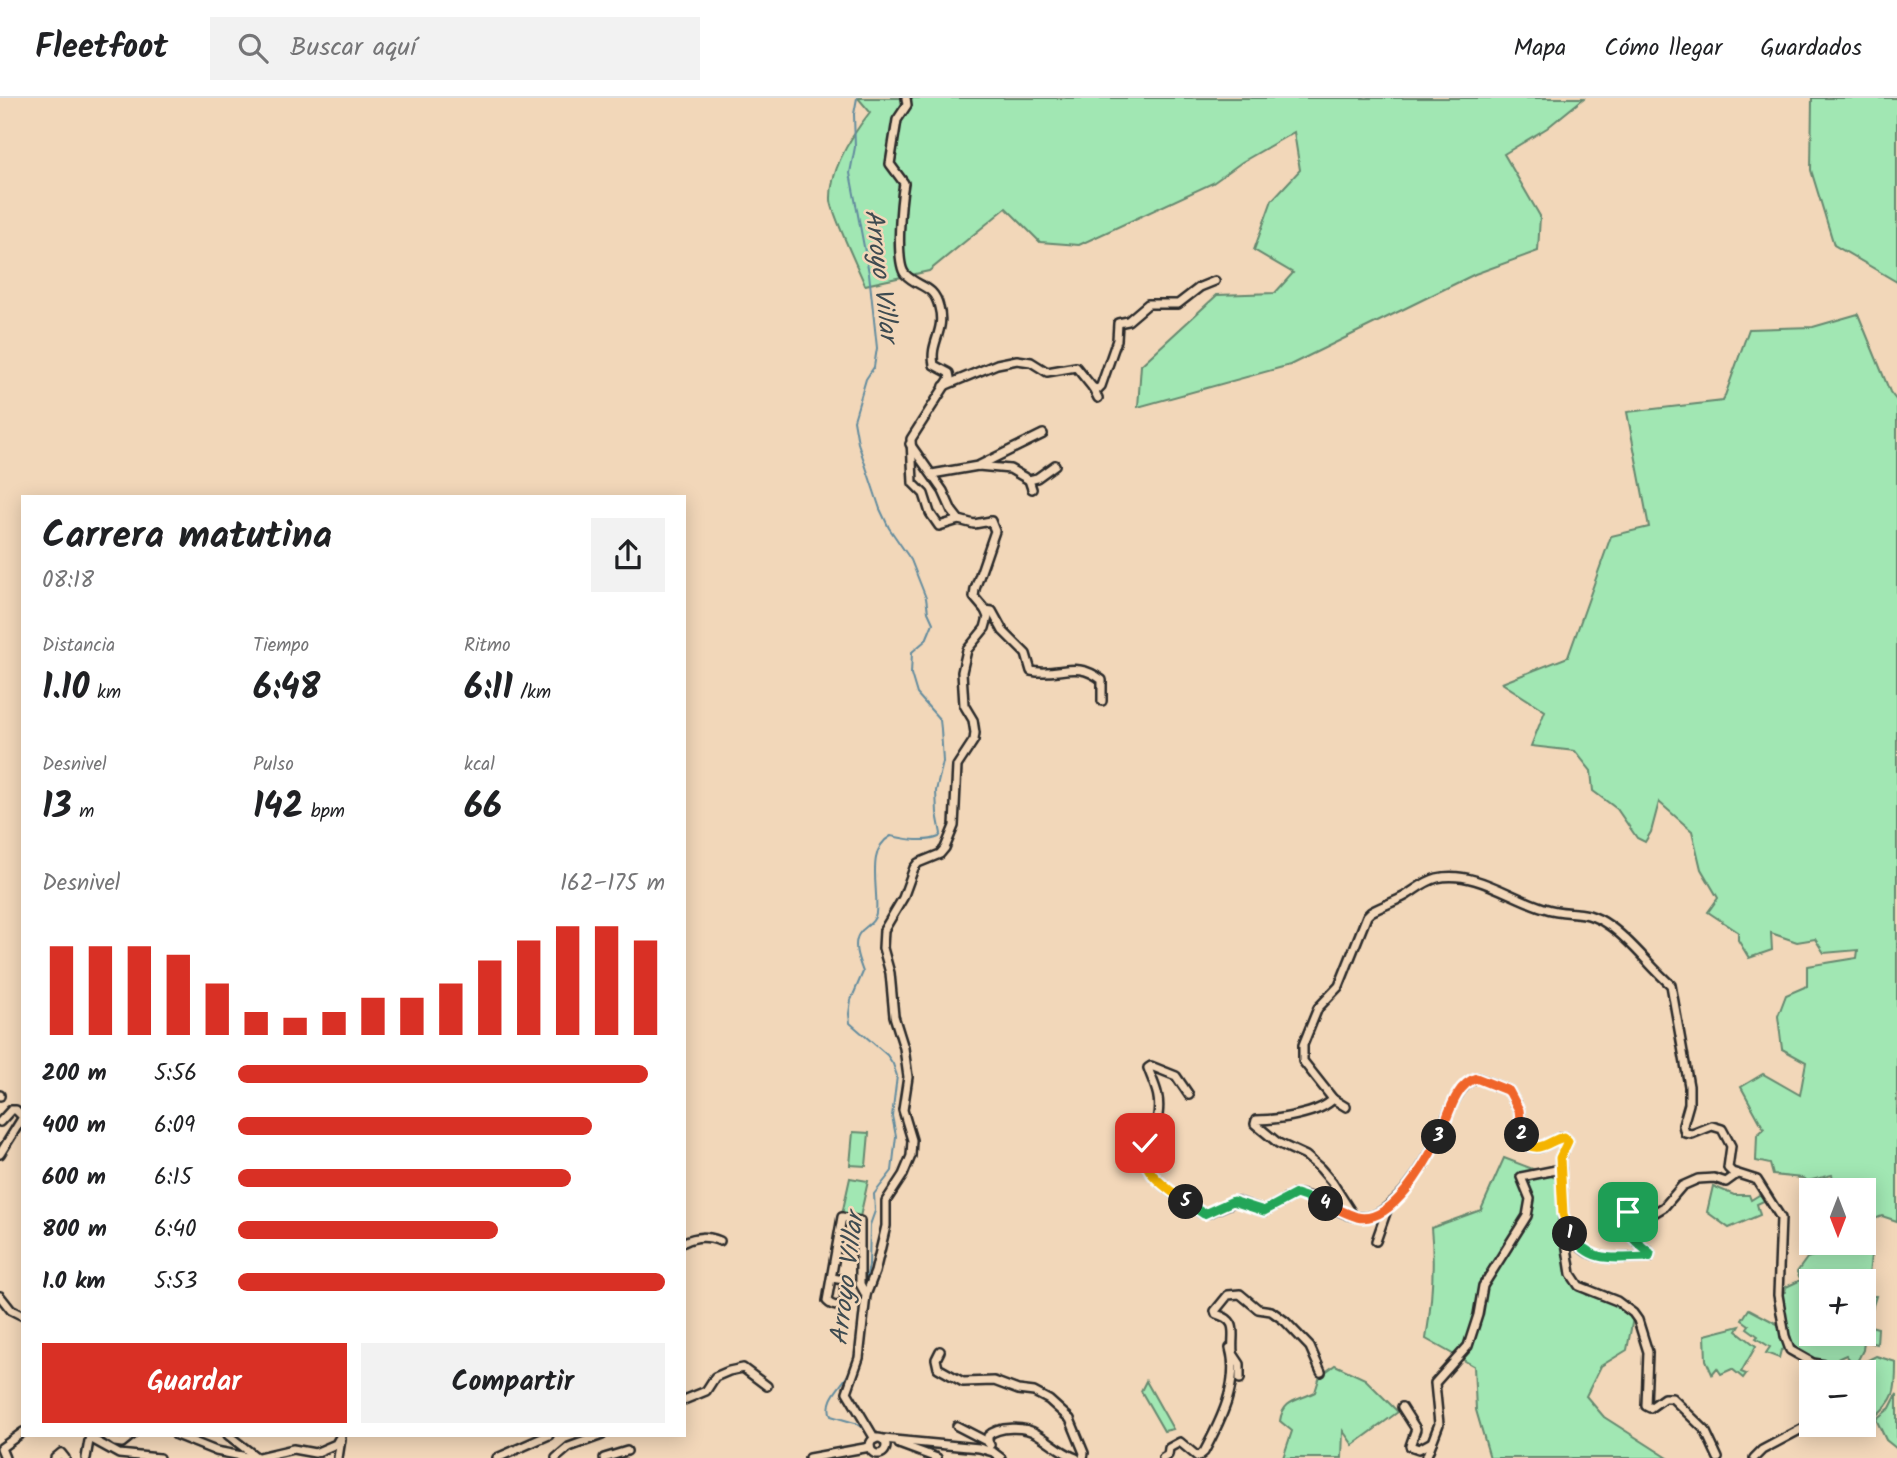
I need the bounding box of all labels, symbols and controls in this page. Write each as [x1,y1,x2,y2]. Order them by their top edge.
search box [210,17,700,80]
text: Fleetfoot [35,22,168,75]
text: Buscar aquí [290,27,416,69]
icon: search [234,29,272,67]
text: Mapa [1513,29,1566,68]
text: Cómo llegar [1604,29,1722,68]
text: Guardados [1760,29,1862,68]
water label: Arroyo Villar [851,207,910,349]
text: Carrera matutina [42,507,332,567]
button: share [591,518,665,592]
text: 08:18 [42,563,94,599]
text: Distancia [42,631,115,661]
text: Tiempo [253,631,309,661]
text: Ritmo [464,631,511,661]
text: 1.10 [42,661,89,717]
text: 6:48 [253,661,320,717]
text: 6:11 [464,661,513,717]
text: km [89,678,121,708]
text: /km [513,678,551,708]
text: Desnivel [42,750,107,780]
text: Pulso [253,750,294,780]
text: kcal [464,750,495,780]
text: 13 [42,780,72,836]
text: 142 [253,780,303,836]
text: 66 [464,780,502,836]
text: m [72,797,94,827]
text: bpm [303,797,345,827]
text: Desnivel [42,866,120,902]
text: 162–175 m [560,866,665,902]
text: 200 m [42,1056,107,1092]
text: 5:56 [154,1056,197,1092]
text: 400 m [42,1108,106,1144]
text: 6:09 [154,1108,195,1144]
pin [1115,1113,1175,1173]
pin: 2 [1504,1118,1540,1152]
pin: 3 [1422,1119,1456,1154]
text: 2 [1516,1119,1527,1149]
text: 3 [1433,1121,1444,1151]
icon: check [1126,1124,1164,1162]
text: 600 m [42,1160,106,1196]
text: 6:15 [154,1160,192,1196]
north arrow [1799,1178,1876,1255]
map controls [1799,1178,1876,1437]
pin [1598,1182,1658,1242]
pin: 5 [1168,1184,1204,1220]
text: 5 [1181,1186,1190,1216]
pin: 4 [1308,1186,1344,1222]
text: 4 [1320,1188,1331,1218]
icon: arrive [1609,1193,1647,1231]
water label: Arroyo Villar [819,1205,878,1348]
text: 800 m [42,1212,107,1248]
text: 6:40 [154,1212,197,1248]
pin: 1 [1552,1216,1588,1252]
text: 1 [1567,1218,1572,1248]
text: 1.0 km [42,1264,105,1300]
text: 5:53 [154,1264,198,1300]
button: + [1799,1269,1876,1346]
button: Guardar [42,1343,347,1423]
button: Compartir [361,1343,665,1423]
button: − [1799,1360,1876,1437]

